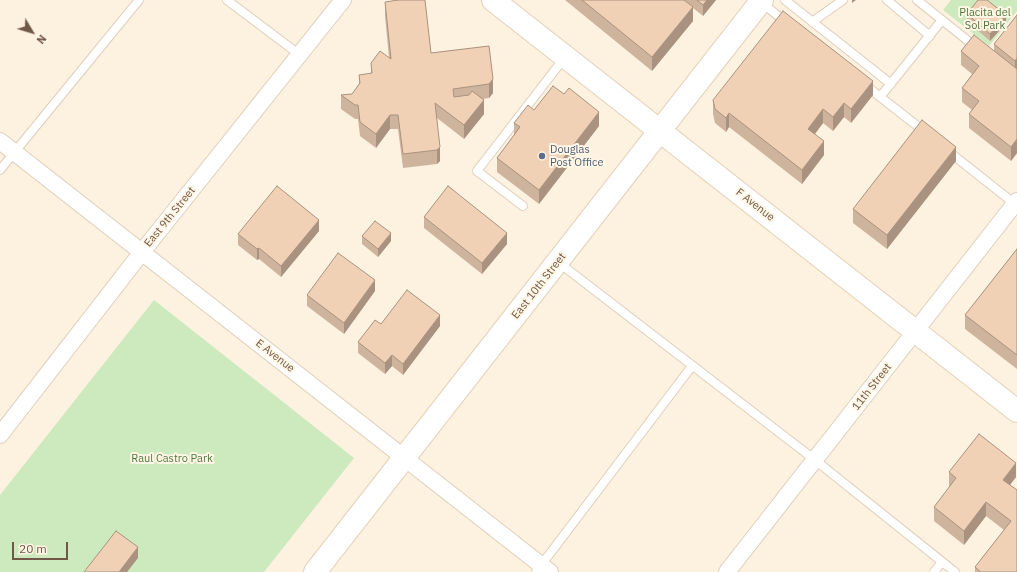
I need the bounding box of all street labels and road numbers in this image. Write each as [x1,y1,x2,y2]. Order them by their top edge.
street label: East 9th Street [142,184,198,250]
street label: F Avenue [733,186,777,224]
street label: East 10th Street [509,250,569,322]
street label: E Avenue [253,337,297,375]
street label: 11th Street [850,361,894,413]

